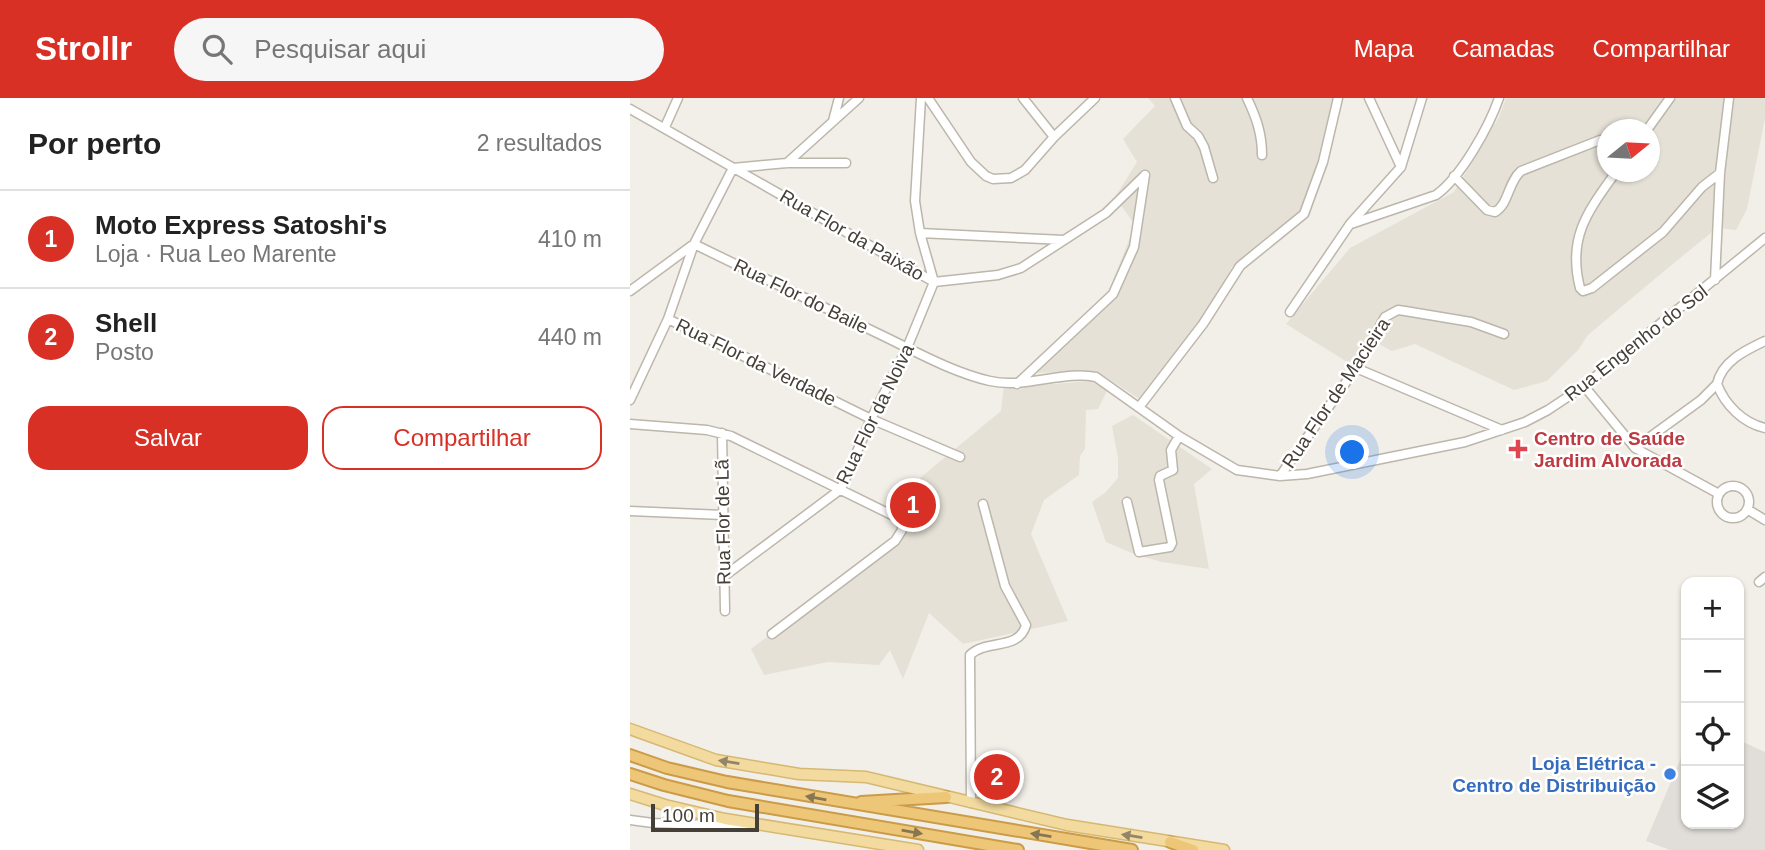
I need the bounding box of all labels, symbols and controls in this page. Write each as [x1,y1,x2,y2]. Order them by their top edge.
search box [174,18,664,81]
text: Strollr [35,30,132,67]
icon: search [198,30,236,68]
text: Pesquisar aqui [254,34,426,64]
text: Mapa [1354,35,1414,62]
text: Camadas [1452,35,1555,62]
text: Compartilhar [1593,35,1730,62]
north arrow [1597,119,1660,182]
text: Por perto [28,127,161,160]
text: 2 resultados [477,130,602,156]
street label: Rua Flor da Paixão [776,185,928,285]
text: Moto Express Satoshi's [95,210,387,240]
text: 1 [45,226,57,252]
text: 410 m [538,226,602,252]
text: Loja · Rua Leo Marente [95,241,337,267]
street label: Rua Flor do Baile [730,254,872,338]
street label: Rua Engenho do Sol [1560,281,1712,405]
text: Shell [95,308,157,338]
street label: Rua Flor da Verdade [673,314,839,410]
street label: Rua Flor de Macieira [1278,314,1394,472]
text: 2 [45,324,57,350]
text: 440 m [538,324,602,350]
text: Posto [95,339,154,365]
street label: Rua Flor da Noiva [832,340,918,487]
button: Salvar [28,406,308,470]
button: Compartilhar [322,406,602,470]
place label: Centro de Saúde Jardim Alvorada [1534,428,1685,471]
your location [1335,435,1369,469]
marker: Centro de Saúde Jardim Alvorada [1508,439,1528,459]
street label: Rua Flor de Lã [711,459,735,585]
pin: 1 [890,479,936,531]
map controls [1681,577,1744,829]
button: + [1681,577,1744,640]
button: − [1681,640,1744,703]
button: locate [1681,703,1744,766]
pin: 2 [974,751,1020,803]
place label: Loja Elétrica - Centro de Distribuição [1452,753,1656,796]
one-way arrow [717,757,739,768]
marker: Loja Elétrica - Centro de Distribuição [1662,766,1678,782]
button: layers [1681,766,1744,829]
one-way arrow [805,793,827,804]
scale bar [651,801,760,833]
text: 100 m [662,805,715,826]
one-way arrow [901,827,923,838]
one-way arrow [1030,829,1052,840]
one-way arrow [1121,830,1143,841]

